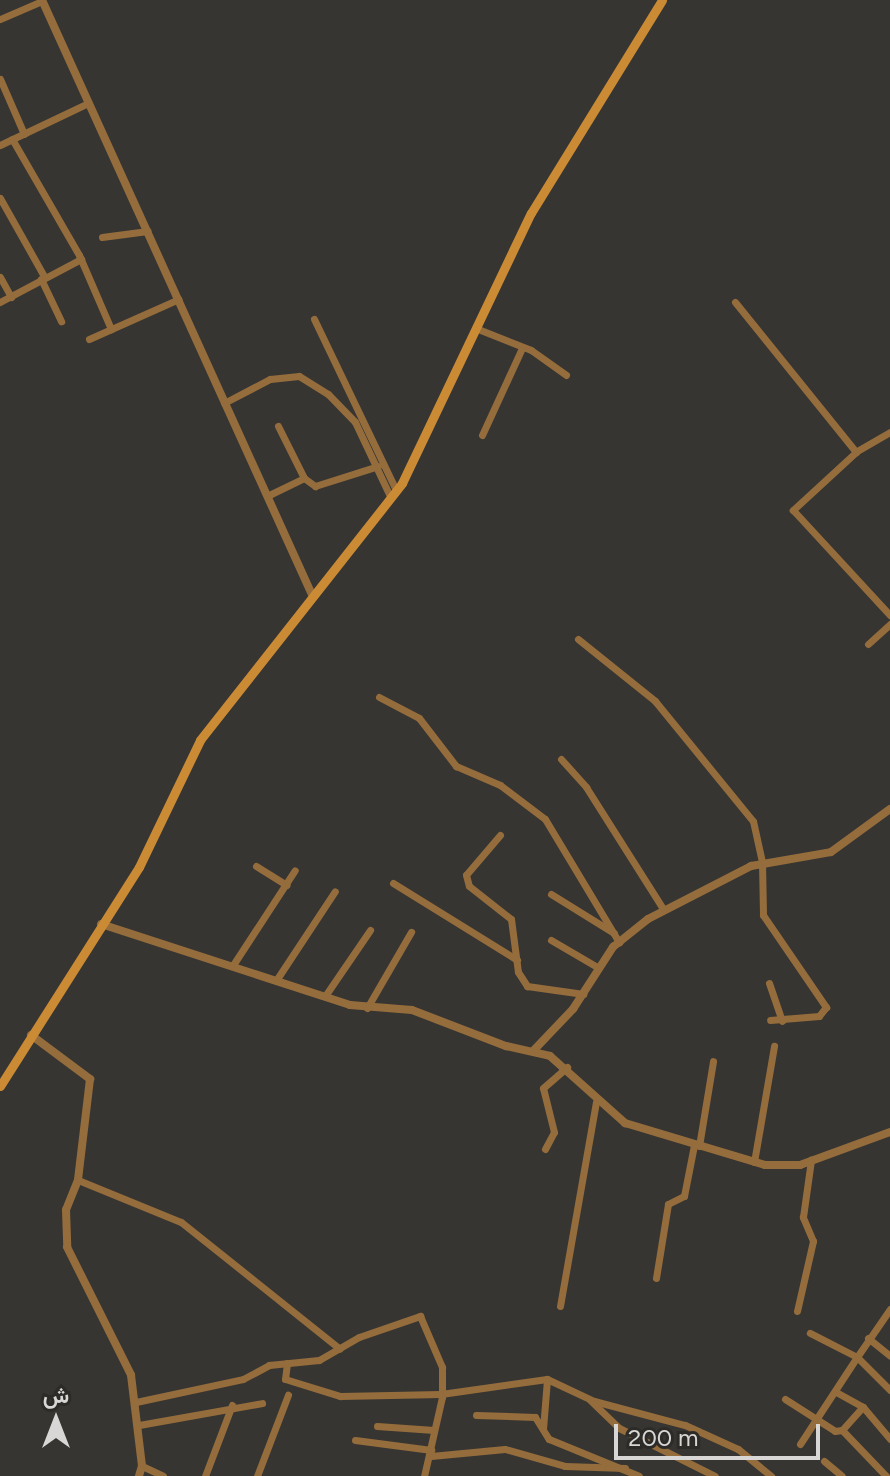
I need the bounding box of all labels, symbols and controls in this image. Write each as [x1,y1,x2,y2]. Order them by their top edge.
north arrow [16,1380,96,1460]
text: ش [43,1382,69,1409]
scale bar [618,1408,824,1458]
text: 200 m [628,1423,699,1452]

